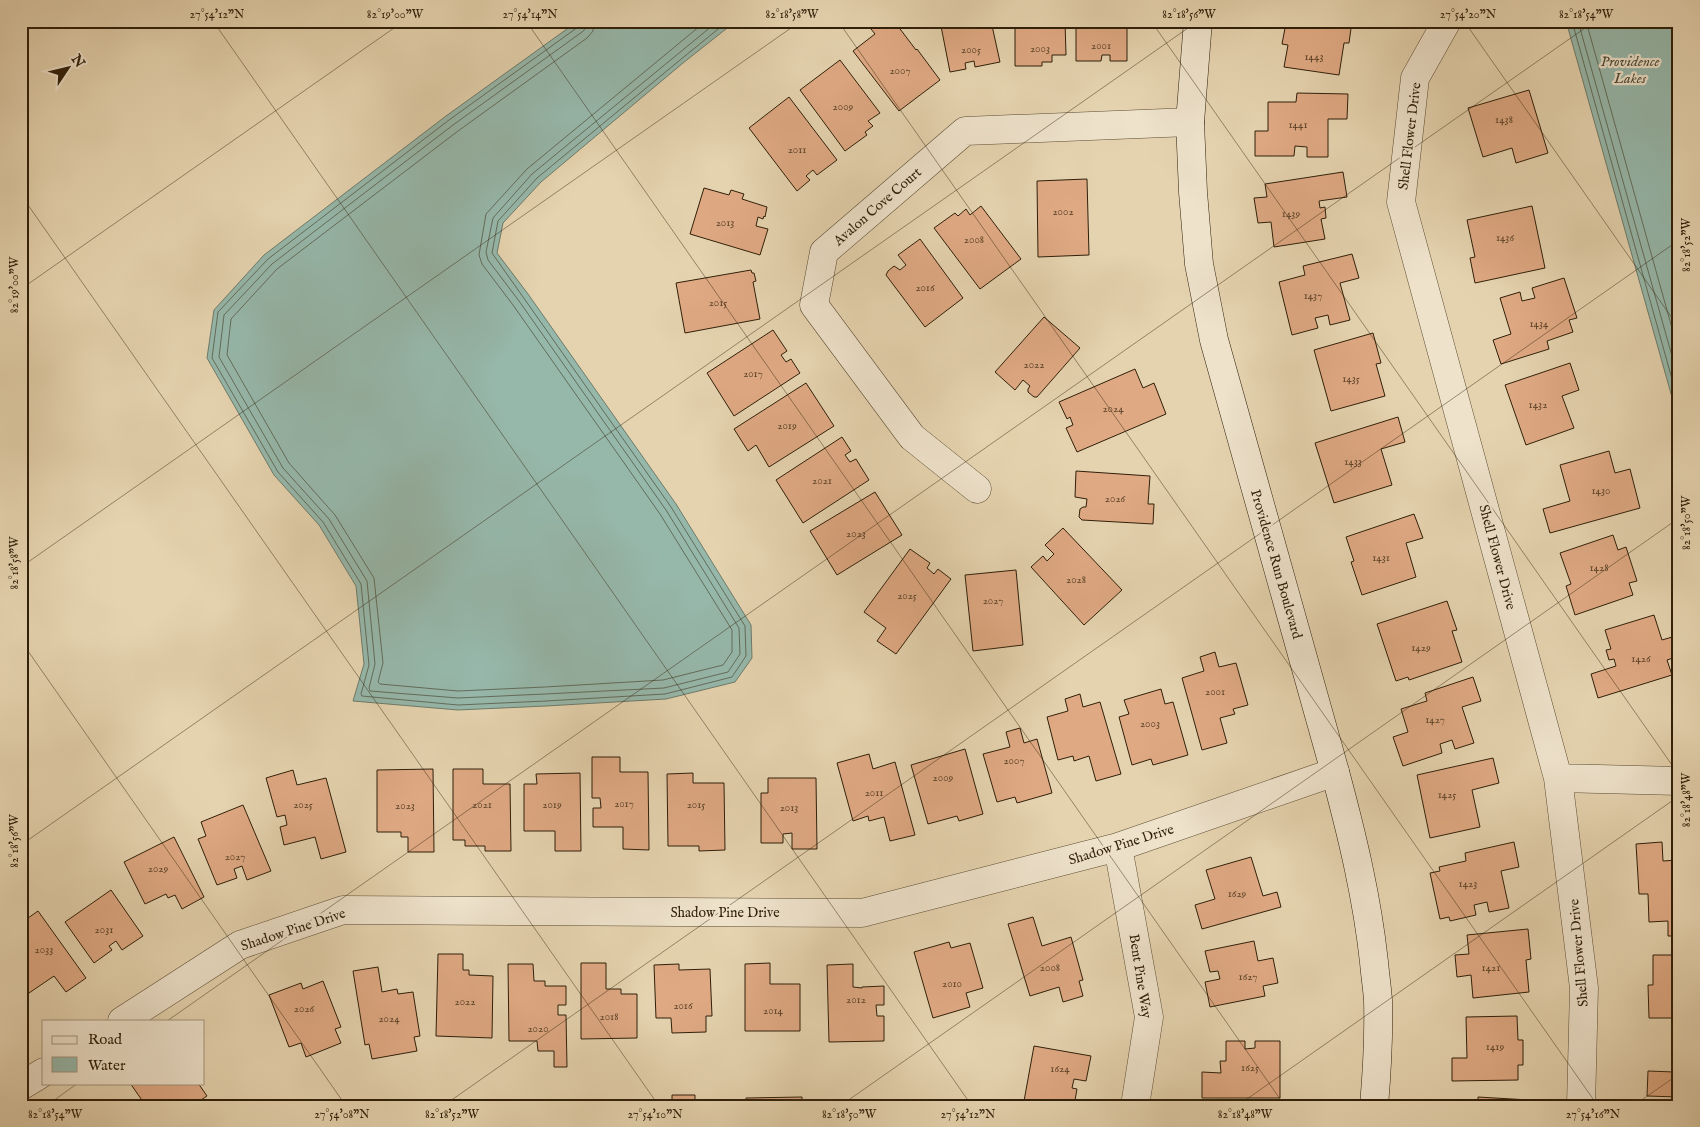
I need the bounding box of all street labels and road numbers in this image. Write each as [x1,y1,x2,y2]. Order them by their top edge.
street label: Shell Flower Drive [1394,81,1426,191]
street label: Avalon Cove Court [829,163,926,251]
street label: Providence Run Boulevard [1246,487,1306,642]
street label: Shell Flower Drive [1474,503,1520,612]
street label: Shadow Pine Drive [1066,820,1177,870]
street label: Shell Flower Drive [1565,898,1593,1008]
street label: Shadow Pine Drive [239,904,349,955]
street label: Shadow Pine Drive [670,904,780,922]
street label: Bent Pine Way [1124,933,1156,1020]

